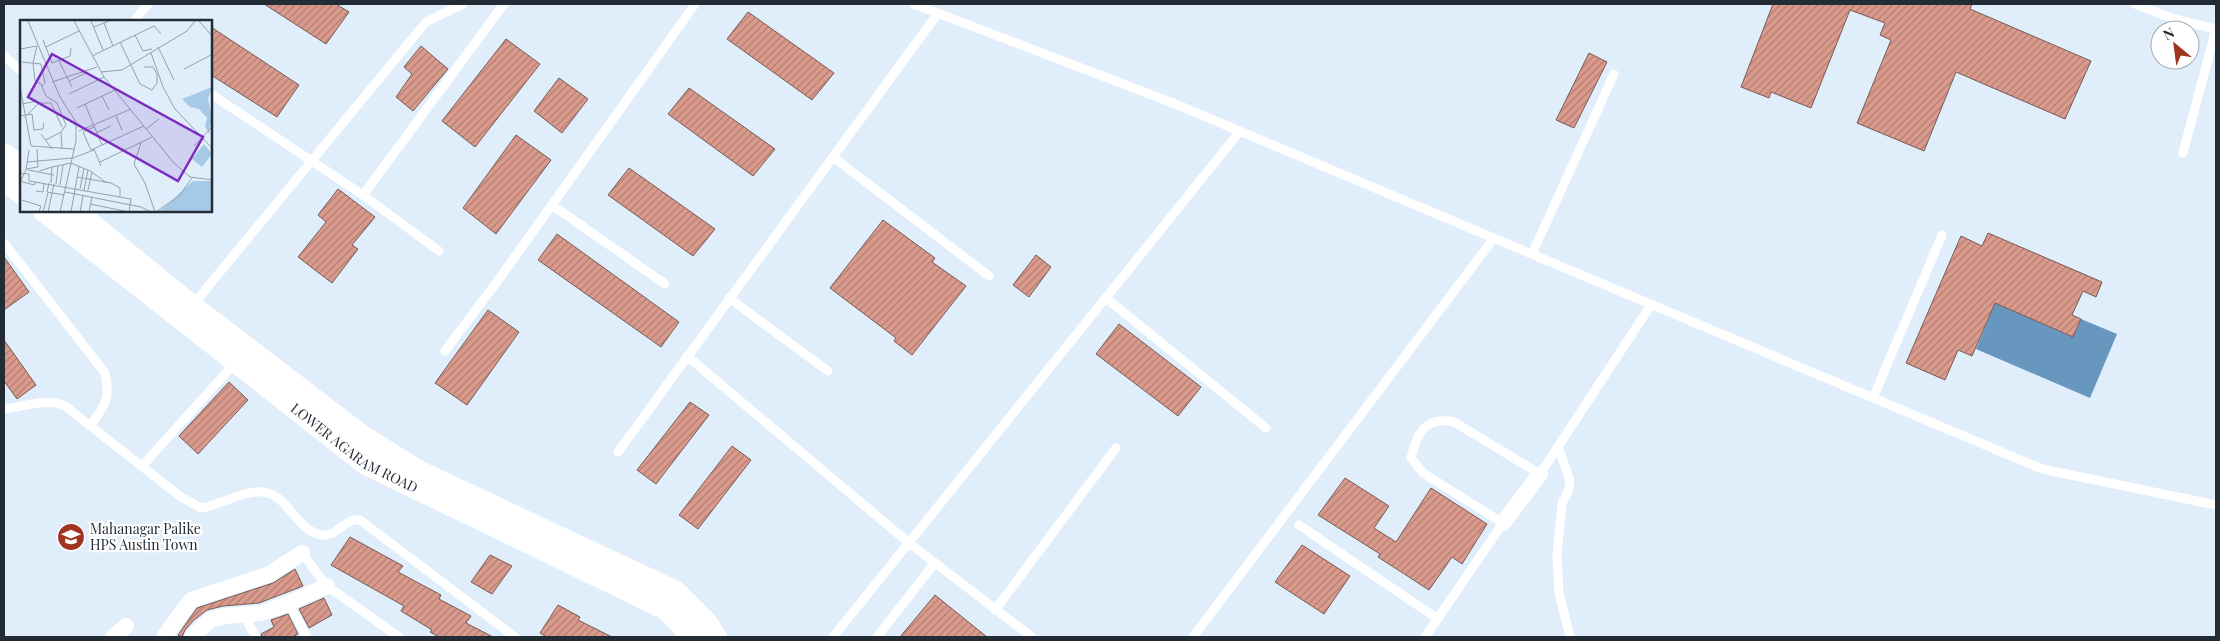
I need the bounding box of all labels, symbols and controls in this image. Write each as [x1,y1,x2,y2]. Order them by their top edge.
inset map [20,20,212,212]
north arrow [2150,20,2200,70]
text: N [2159,22,2177,44]
street label: LOWER AGARAM ROAD [287,398,421,497]
place label: Mahanagar Palike HPS Austin Town [90,519,201,554]
school or university icon: Mahanagar Palike HPS Austin Town [56,522,86,552]

